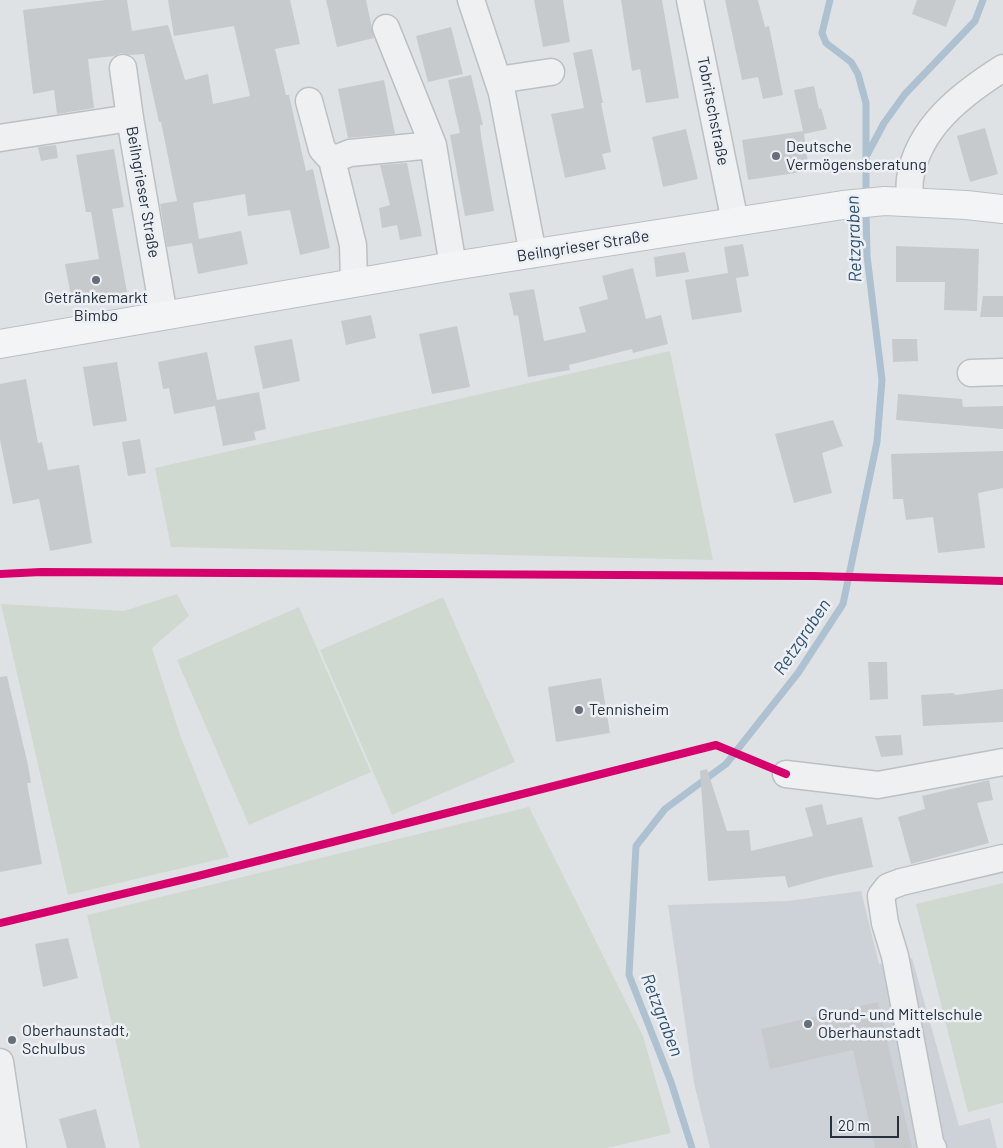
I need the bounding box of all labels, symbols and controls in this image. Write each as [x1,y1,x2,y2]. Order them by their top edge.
street label: Tobritschstraße [693,55,733,167]
street label: Beilngrieser Straße [122,125,164,259]
place label: Deutsche Vermögensberatung [786,137,927,175]
marker: Deutsche Vermögensberatung [770,150,782,162]
water label: Retzgraben [842,195,866,283]
street label: Beilngrieser Straße [516,226,650,266]
marker: Getränkemarkt Bimbo [90,274,102,286]
place label: Getränkemarkt Bimbo [44,288,148,326]
water label: Retzgraben [769,595,835,679]
place label: Tennisheim [589,700,669,720]
marker: Tennisheim [573,704,585,716]
water label: Retzgraben [636,970,688,1060]
place label: Grund- und Mittelschule Oberhaunstadt [818,1005,983,1043]
marker: Grund- und Mittelschule Oberhaunstadt [802,1018,814,1030]
place label: Oberhaunstadt, Schulbus [22,1021,129,1059]
marker: Oberhaunstadt, Schulbus [6,1034,18,1046]
scale bar [833,1106,902,1138]
text: 20 m [838,1116,870,1134]

